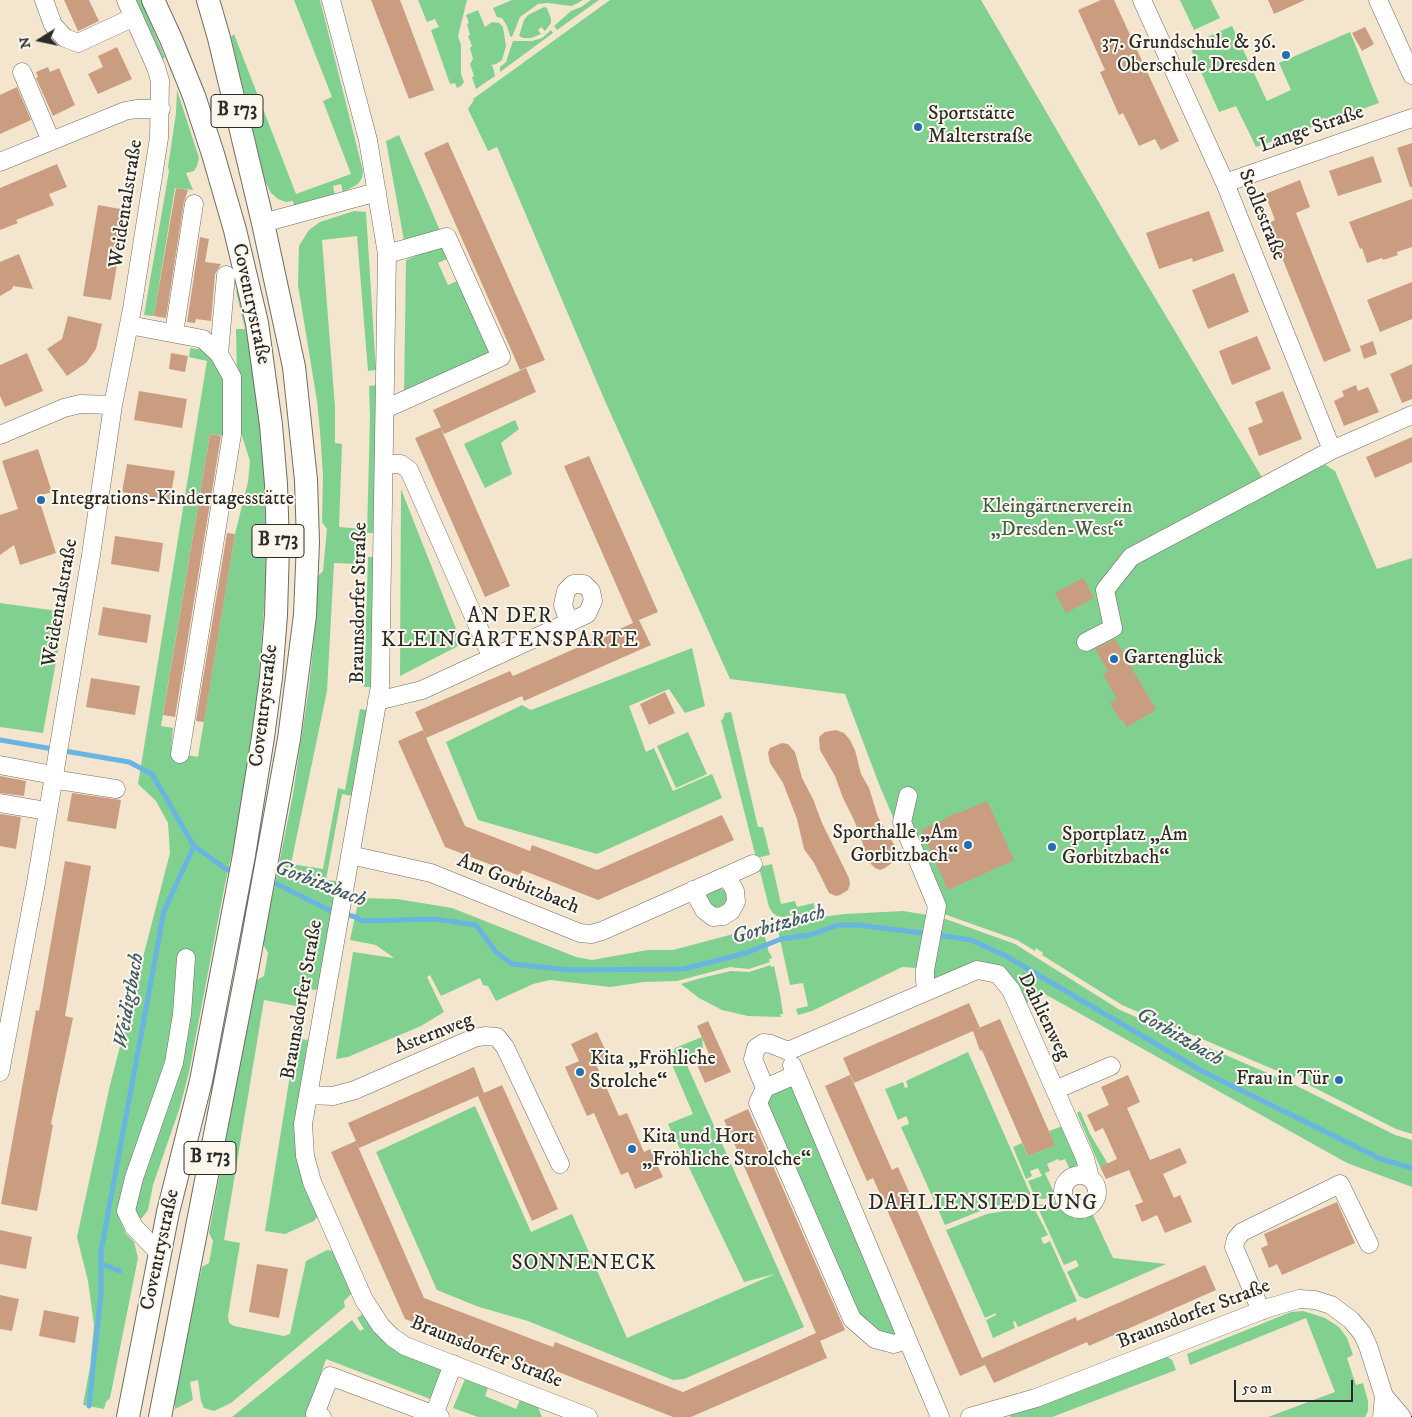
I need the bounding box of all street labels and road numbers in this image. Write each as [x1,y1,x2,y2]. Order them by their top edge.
road number: B 173 [211,94,263,128]
street label: Lange Straße [1257,101,1367,159]
street label: Weidentalstraße [105,138,149,270]
street label: Stollestraße [1232,166,1290,264]
street label: Coventrystraße [225,241,275,367]
street label: Braunsdorfer Straße [347,522,373,684]
road number: B 173 [252,524,304,558]
street label: Weidentalstraße [38,537,84,669]
street label: Coventrystraße [246,643,284,769]
street label: Am Gorbitzbach [453,850,583,920]
street label: Braunsdorfer Straße [277,918,329,1082]
street label: Dahlienweg [1012,969,1074,1065]
street label: Asternweg [391,1009,477,1061]
road number: B 173 [184,1142,236,1174]
street label: Coventrystraße [136,1187,186,1313]
street label: Braunsdorfer Straße [1114,1275,1274,1355]
street label: Braunsdorfer Straße [406,1312,566,1394]

